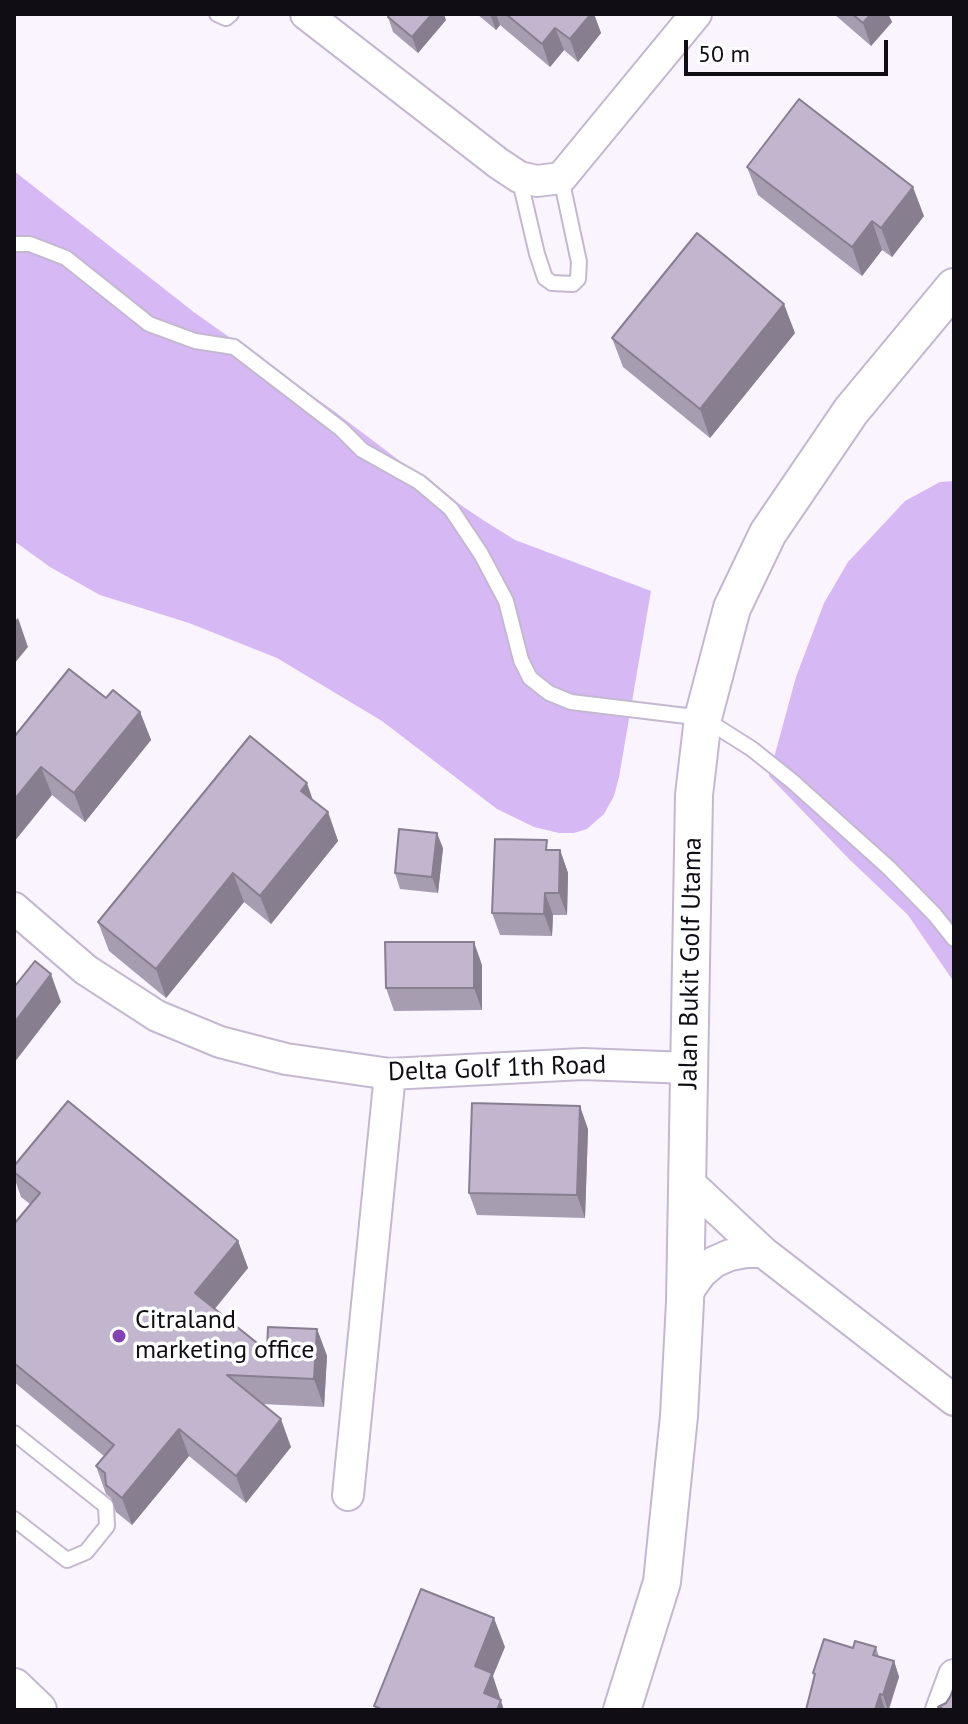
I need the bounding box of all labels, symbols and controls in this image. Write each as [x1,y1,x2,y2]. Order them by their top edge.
scale bar [688,24,892,74]
text: 50 m [698,38,750,69]
street label: Jalan Bukit Golf Utama [673,837,709,1089]
street label: Delta Golf 1th Road [387,1050,607,1088]
place label: Citraland marketing office [135,1305,314,1366]
marker: Citraland marketing office [110,1327,128,1345]

